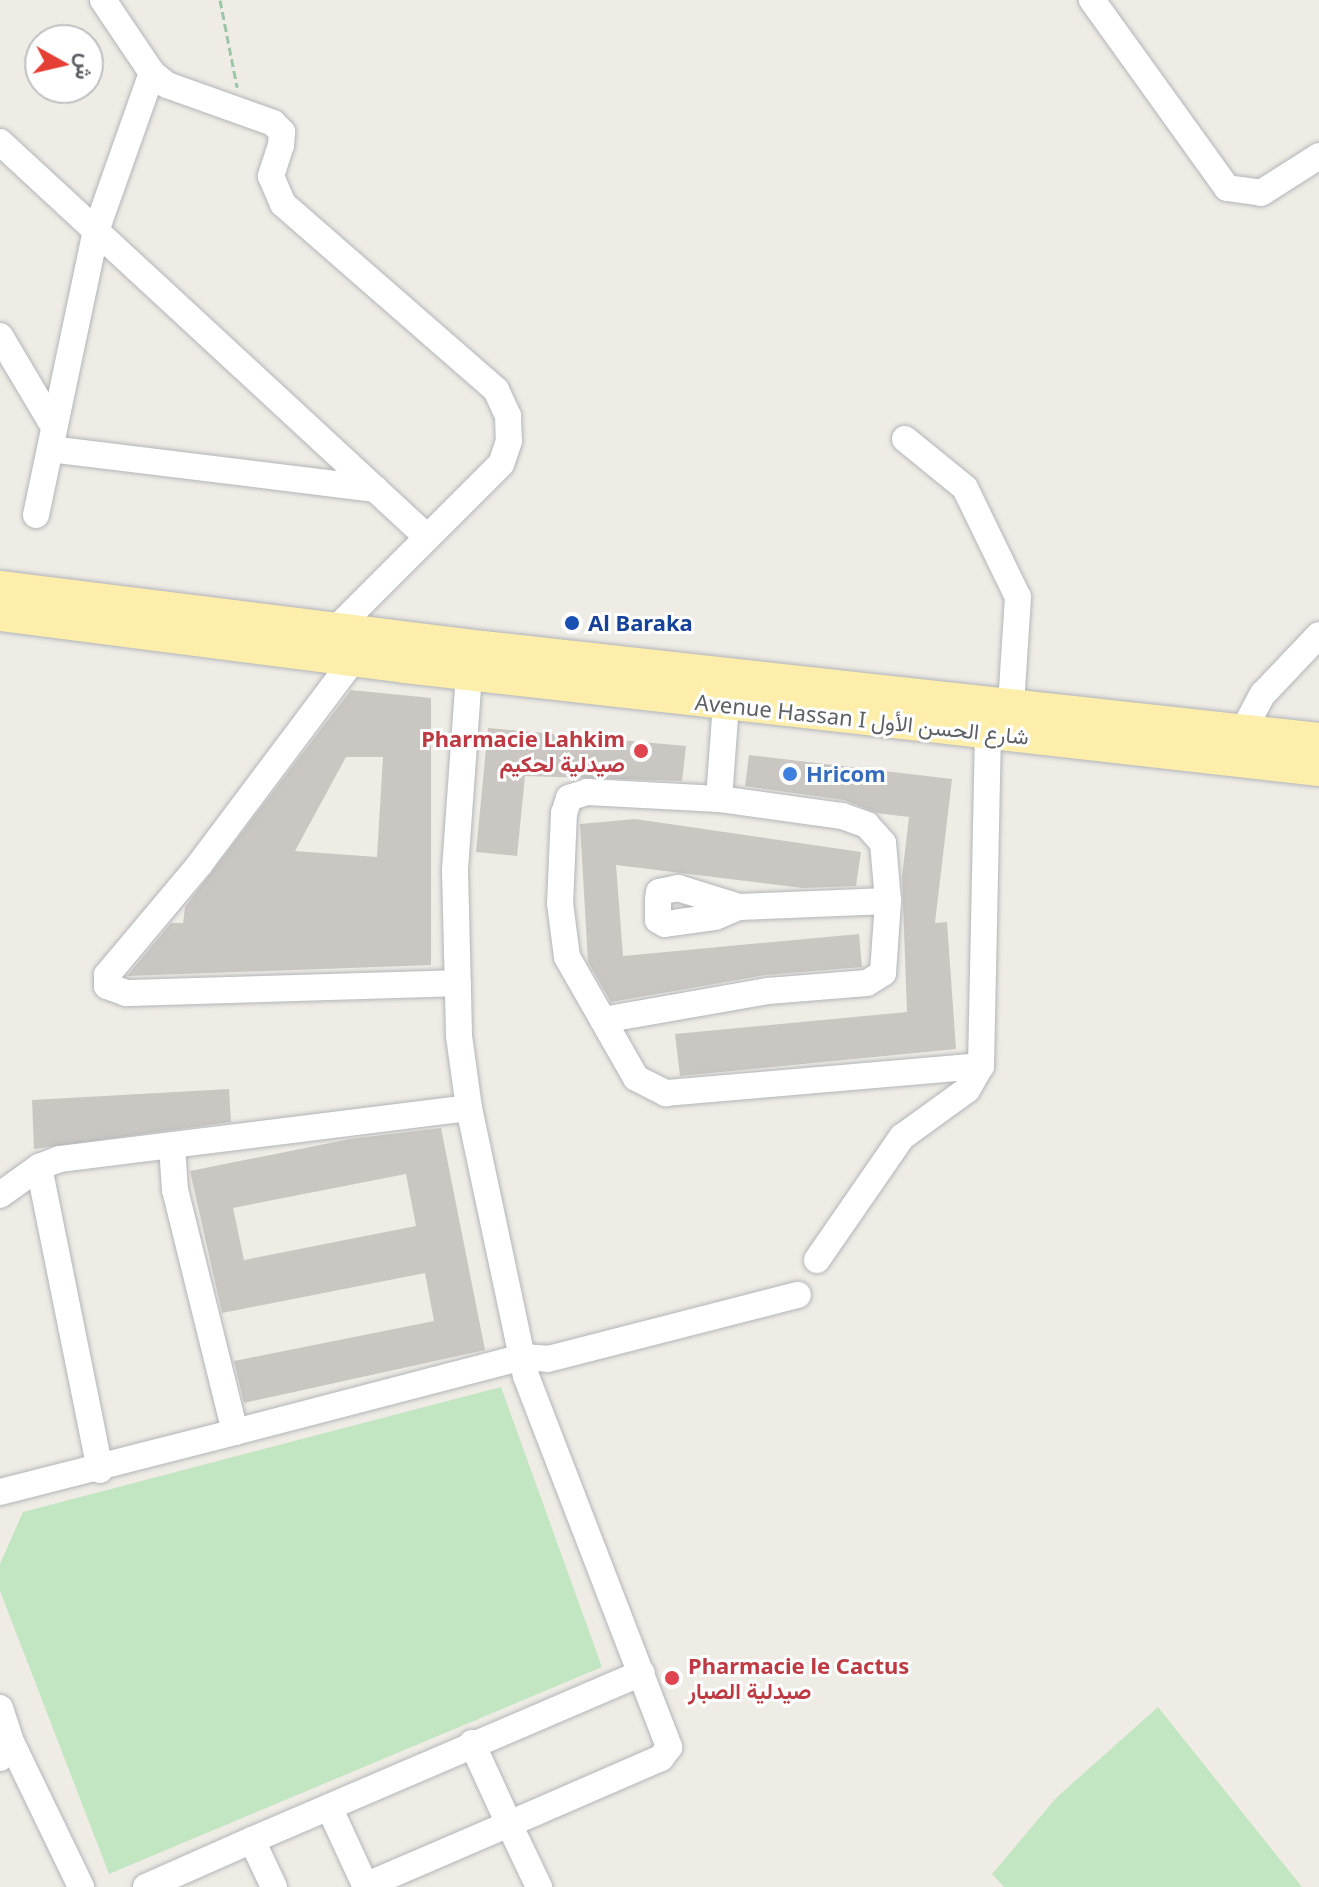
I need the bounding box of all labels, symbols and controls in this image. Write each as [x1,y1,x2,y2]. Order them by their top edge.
north arrow [24,24,104,104]
text: ش [69,52,102,82]
place label: Al Baraka [588,610,693,636]
marker: Al Baraka [563,614,581,632]
street label: Avenue Hassan I شارع الحسن الأول [694,688,1030,750]
place label: Pharmacie Lahkim صيدلية لحكيم [421,725,625,776]
marker: Pharmacie Lahkim صيدلية لحكيم [632,742,650,760]
place label: Hricom [806,761,886,787]
marker: Hricom [781,765,799,783]
place label: Pharmacie le Cactus صيدلية الصبار [688,1652,909,1704]
marker: Pharmacie le Cactus صيدلية الصبار [663,1669,681,1687]

